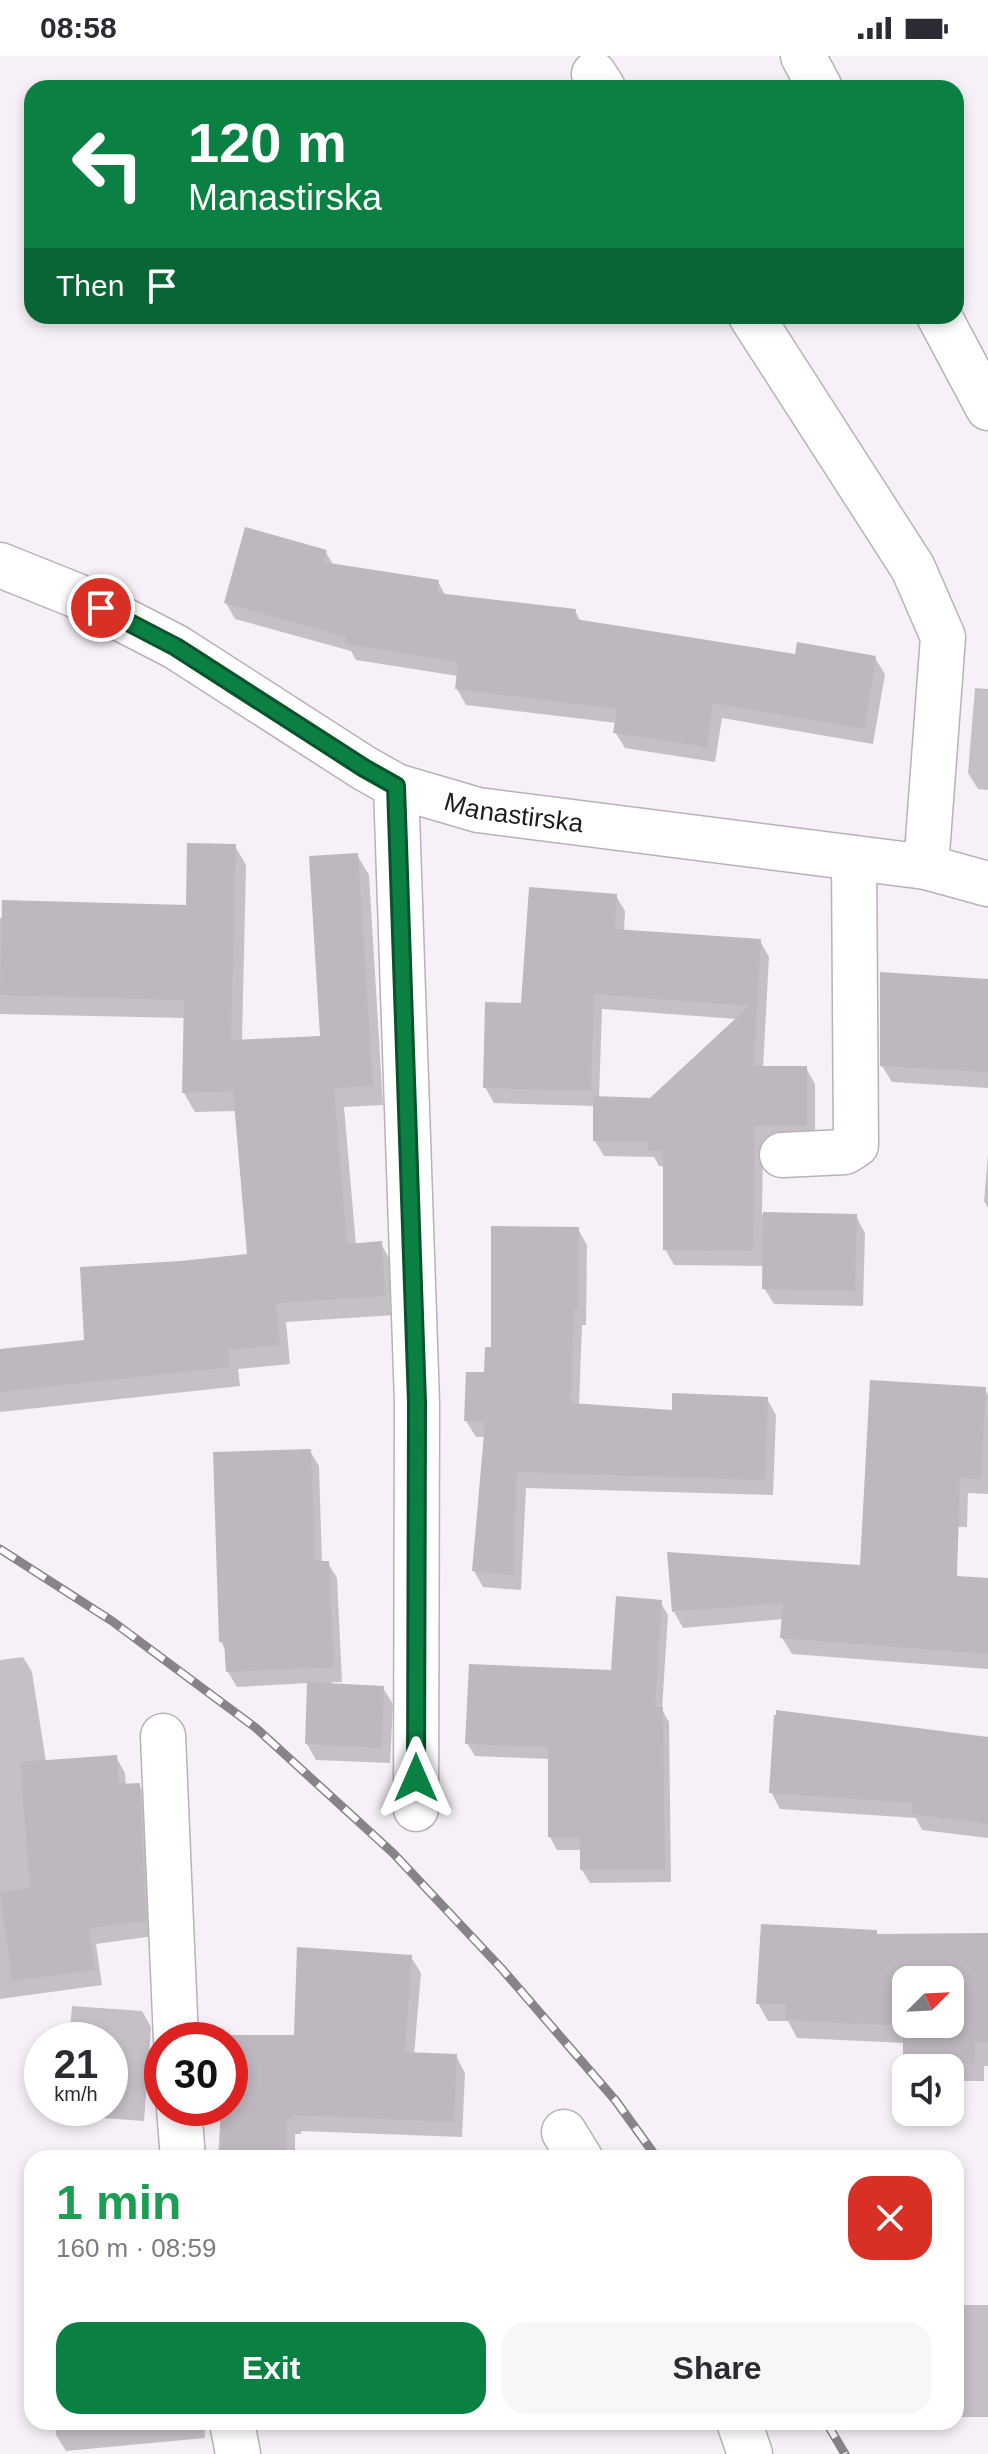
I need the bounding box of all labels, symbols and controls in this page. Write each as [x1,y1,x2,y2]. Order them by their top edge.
text: 08:58 [40,11,117,44]
text: 120 m [188,111,347,174]
icon: left [56,112,160,216]
text: Manastirska [188,177,382,218]
icon: arrive [140,264,184,308]
text: Then [56,269,124,302]
pin [67,574,135,642]
icon: arrive [79,586,123,630]
street label: Manastirska [441,786,586,838]
position arrow [374,1736,458,1820]
north arrow [892,1966,964,2038]
map controls [892,1966,964,2126]
speed limit sign: 30 [144,2022,248,2126]
text: 21 [54,2042,98,2086]
button: sound [892,2054,964,2126]
text: km/h [54,2083,98,2105]
text: 1 min [56,2176,181,2229]
button: close [848,2176,932,2260]
text: 160 m · 08:59 [56,2233,216,2263]
button: Exit [56,2322,486,2414]
button: Share [502,2322,932,2414]

